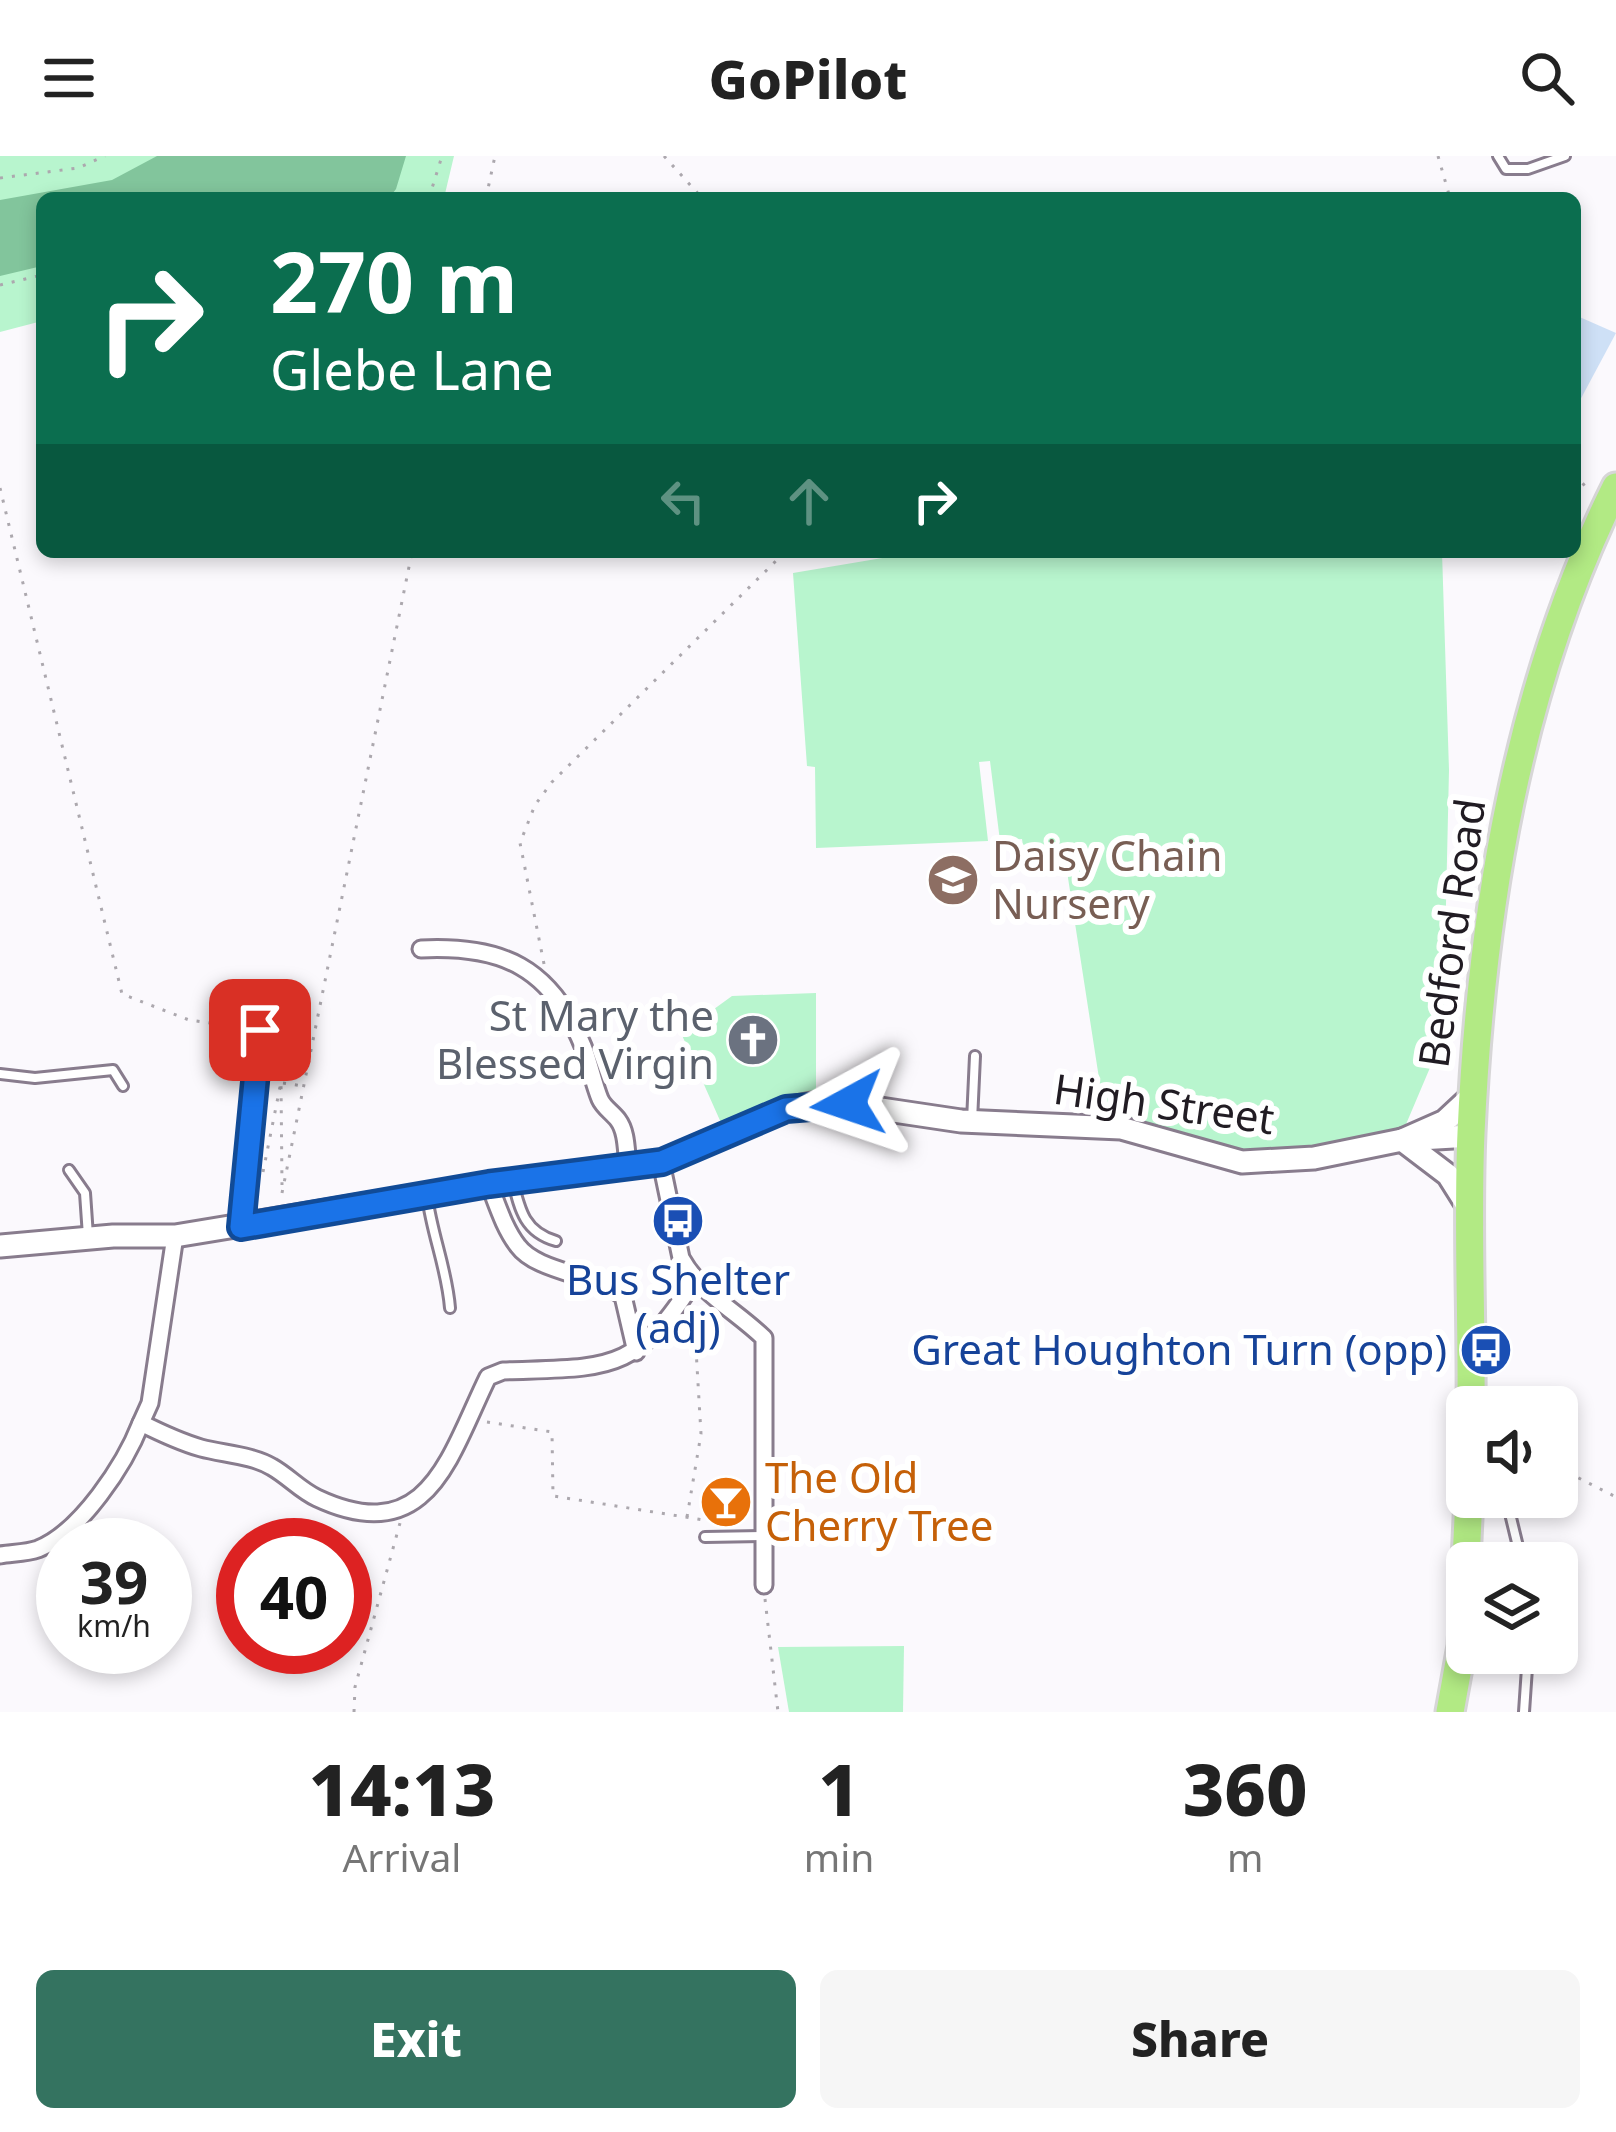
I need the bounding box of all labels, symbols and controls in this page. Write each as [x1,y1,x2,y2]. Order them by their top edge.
text: GoPilot [709,41,907,115]
icon: menu [36,45,102,111]
icon: search [1514,45,1580,111]
text: 270 m [270,223,518,338]
icon: right [72,240,228,396]
text: Glebe Lane [270,332,554,406]
icon: left [650,468,716,534]
icon: ahead [776,468,842,534]
icon: right [902,468,968,534]
street label: Bedford Road [1403,795,1498,1071]
place label: Daisy Chain Nursery [992,826,1222,931]
school or university icon: Daisy Chain Nursery [925,852,981,908]
pin [209,979,311,1081]
place label: St Mary the Blessed Virgin [436,986,714,1091]
icon: arrive [227,997,293,1063]
church icon: St Mary the Blessed Virgin [725,1012,781,1068]
position arrow [785,1041,911,1167]
street label: High Street [1050,1059,1278,1146]
bus stop icon: Bus Shelter (adj) [650,1193,706,1249]
place label: Bus Shelter (adj) [566,1250,790,1355]
place label: Great Houghton Turn (opp) [911,1320,1447,1377]
bus stop icon: Great Houghton Turn (opp) [1458,1322,1514,1378]
map controls [1446,1386,1578,1674]
button: sound [1446,1386,1578,1518]
place label: The Old Cherry Tree [765,1448,993,1553]
bar icon: The Old Cherry Tree [698,1474,754,1530]
speed limit sign: 40 [216,1518,372,1674]
text: 39 [80,1540,148,1622]
button: layers [1446,1542,1578,1674]
text: km/h [77,1605,151,1646]
text: 14:13 [308,1739,495,1837]
text: 1 [818,1739,860,1837]
text: 360 [1183,1739,1308,1837]
text: Arrival [342,1830,461,1883]
text: min [804,1830,874,1883]
text: m [1227,1830,1263,1883]
button: Exit [36,1970,796,2108]
button: Share [820,1970,1580,2108]

